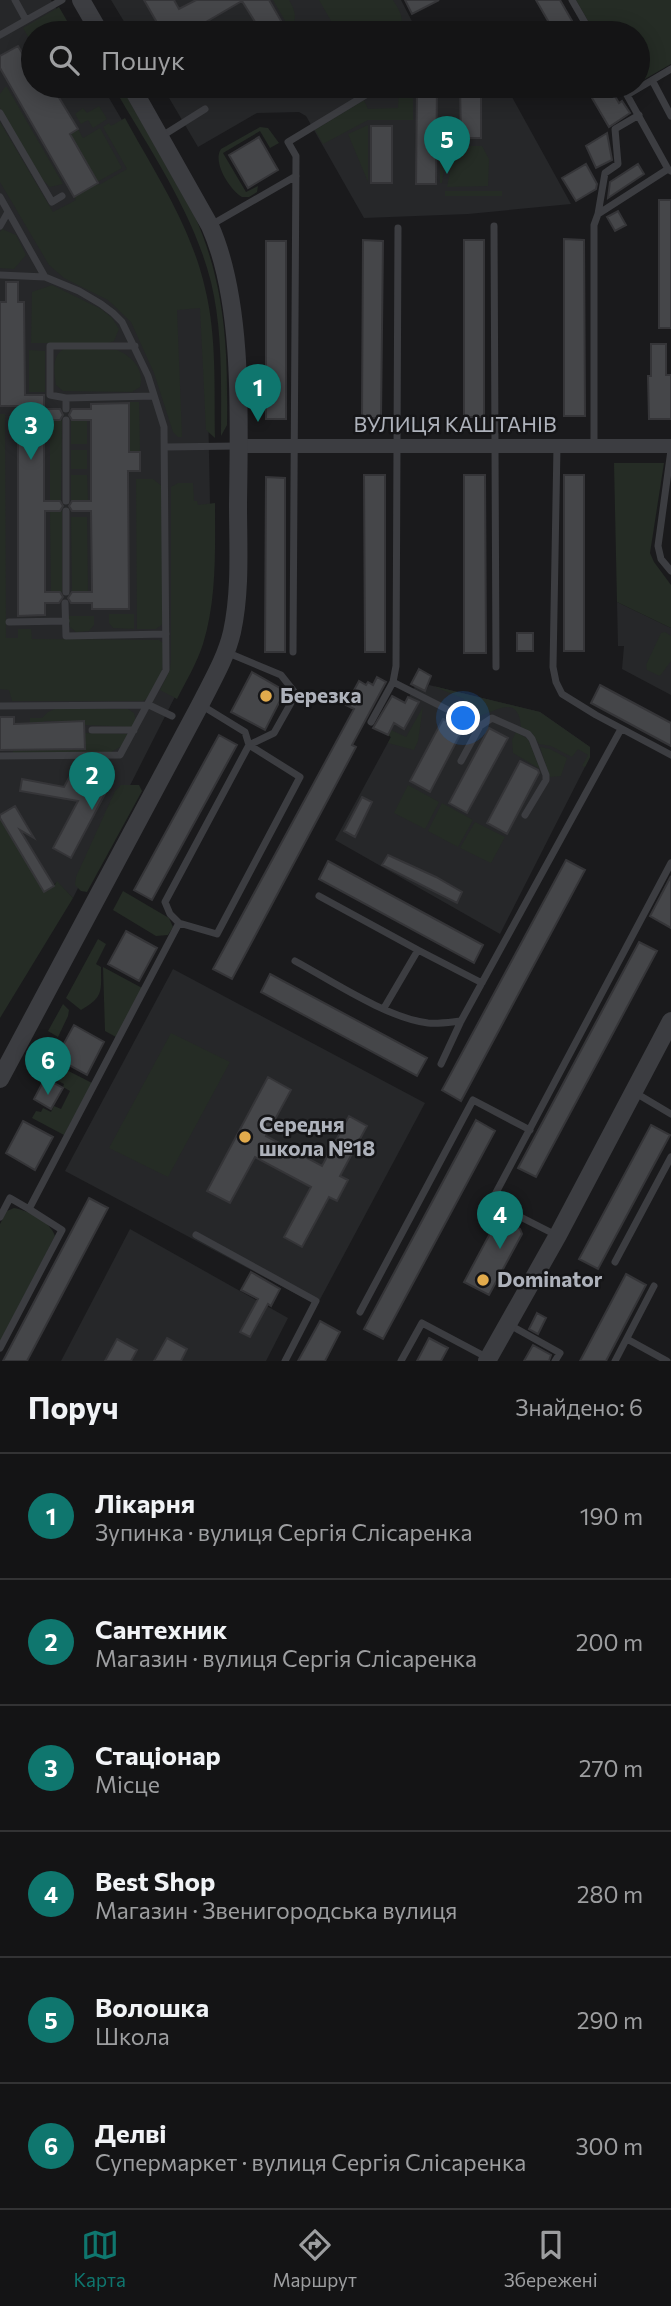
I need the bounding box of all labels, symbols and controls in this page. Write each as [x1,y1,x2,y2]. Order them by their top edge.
search box [21,21,650,98]
icon: search [45,41,83,79]
text: Пошук [101,44,185,75]
pin: 5 [424,116,470,174]
pin: 1 [235,364,281,422]
pin: 3 [8,402,54,460]
street label: ВУЛИЦЯ КАШТАНІВ [353,411,557,436]
place label: Березка [280,682,361,707]
marker: Березка [258,688,274,704]
your location [446,701,480,735]
pin: 2 [69,752,115,810]
pin: 6 [25,1037,71,1095]
place label: Середня школа №18 [259,1111,375,1160]
marker: Середня школа №18 [237,1129,253,1145]
pin: 4 [477,1191,523,1249]
place label: Dominator [497,1266,603,1291]
marker: Dominator [475,1272,491,1288]
text: Поруч [28,1388,119,1425]
text: Знайдено: 6 [515,1393,643,1421]
text: Лікарня [95,1487,195,1518]
text: 1 [46,1502,56,1530]
text: 190 m [580,1502,643,1530]
text: Зупинка · вулиця Сергія Слісаренка [95,1518,472,1546]
text: Сантехник [95,1613,227,1644]
text: 2 [44,1628,58,1656]
text: 200 m [576,1628,643,1656]
text: Магазин · вулиця Сергія Слісаренка [95,1644,477,1672]
text: Стаціонар [95,1739,221,1770]
text: 3 [44,1754,58,1782]
text: 270 m [579,1754,643,1782]
text: Місце [95,1770,160,1798]
text: Best Shop [95,1865,215,1896]
text: 4 [44,1880,58,1908]
text: 280 m [577,1880,643,1908]
text: Магазин · Звенигородська вулиця [95,1896,457,1924]
text: Волошка [95,1991,209,2022]
text: 5 [44,2006,58,2034]
text: 290 m [577,2006,643,2034]
text: Школа [95,2022,170,2050]
text: Делві [95,2117,167,2148]
text: 6 [44,2132,58,2160]
text: 300 m [575,2132,643,2160]
text: Супермаркет · вулиця Сергія Слісаренка [95,2148,526,2176]
tab: Карта [73,2226,126,2291]
tab: Маршрут [273,2226,357,2291]
tab: Збережені [504,2226,598,2291]

